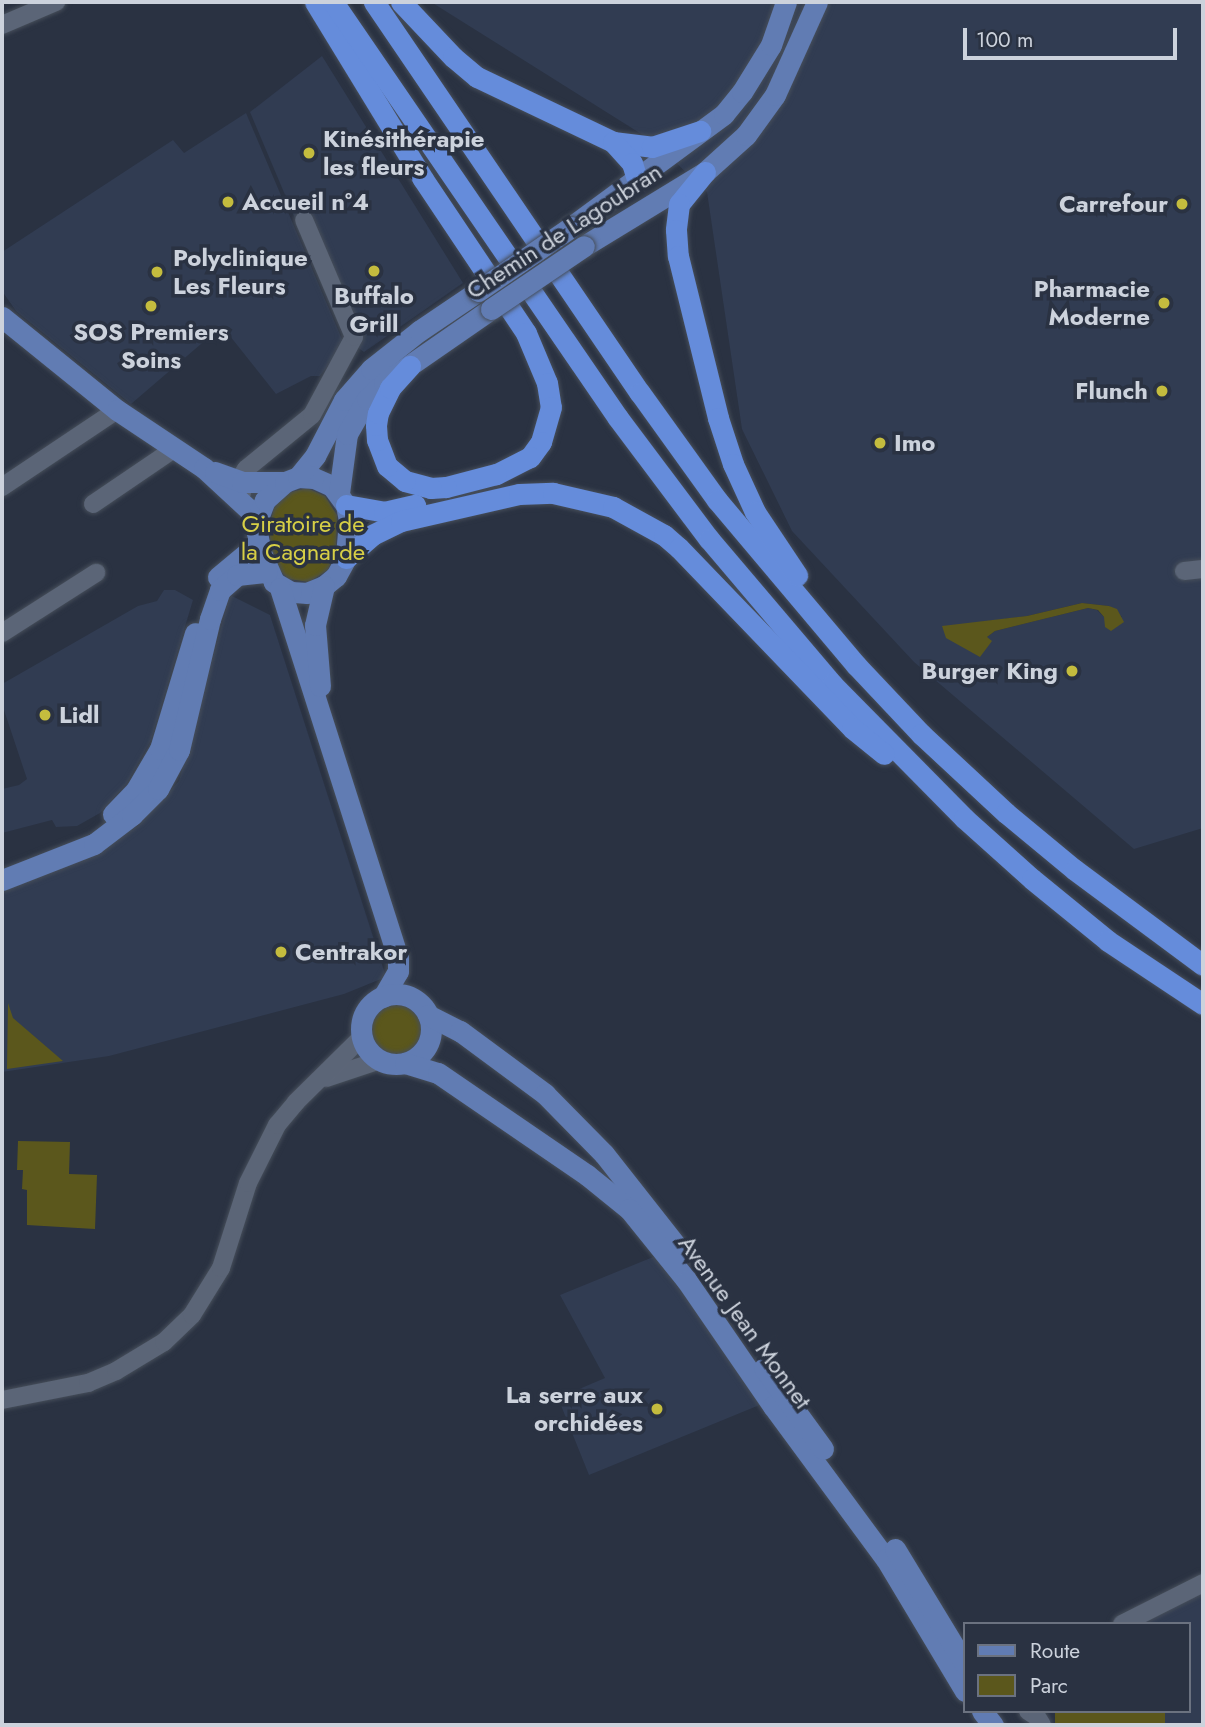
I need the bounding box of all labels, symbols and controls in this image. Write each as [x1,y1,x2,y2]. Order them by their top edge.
scale bar [967,14,1180,58]
text: 100 m [976,25,1033,55]
place label: Kinésithérapie les fleurs [323,125,485,181]
marker: Kinésithérapie les fleurs [301,145,317,161]
street label: Chemin de Lagoubran [461,157,667,305]
place label: Accueil n°4 [242,188,369,216]
place label: Carrefour [1059,190,1168,218]
marker: Accueil n°4 [220,194,236,210]
marker: Carrefour [1174,196,1190,212]
place label: Polyclinique Les Fleurs [173,244,308,300]
marker: Polyclinique Les Fleurs [147,262,167,282]
marker: Buffalo Grill [366,263,382,279]
place label: Pharmacie Moderne [1034,275,1150,331]
place label: Buffalo Grill [334,282,414,338]
marker: Pharmacie Moderne [1156,295,1172,311]
marker: SOS Premiers Soins [143,298,159,314]
place label: SOS Premiers Soins [73,318,229,374]
place label: Flunch [1075,377,1148,405]
marker: Flunch [1154,383,1170,399]
place label: Imo [894,429,936,457]
marker: Imo [872,435,888,451]
park label: Giratoire de la Cagnarde [241,510,365,566]
place label: Burger King [921,657,1058,685]
marker: Burger King [1064,663,1080,679]
place label: Lidl [59,701,100,729]
marker: Lidl [37,707,53,723]
place label: Centrakor [295,938,407,966]
marker: Centrakor [273,944,289,960]
street label: Avenue Jean Monnet [672,1230,818,1414]
place label: La serre aux orchidées [506,1381,643,1437]
marker: La serre aux orchidées [649,1401,665,1417]
legend [964,1622,1191,1713]
text: Route [1030,1636,1080,1666]
text: Parc [1030,1671,1068,1701]

